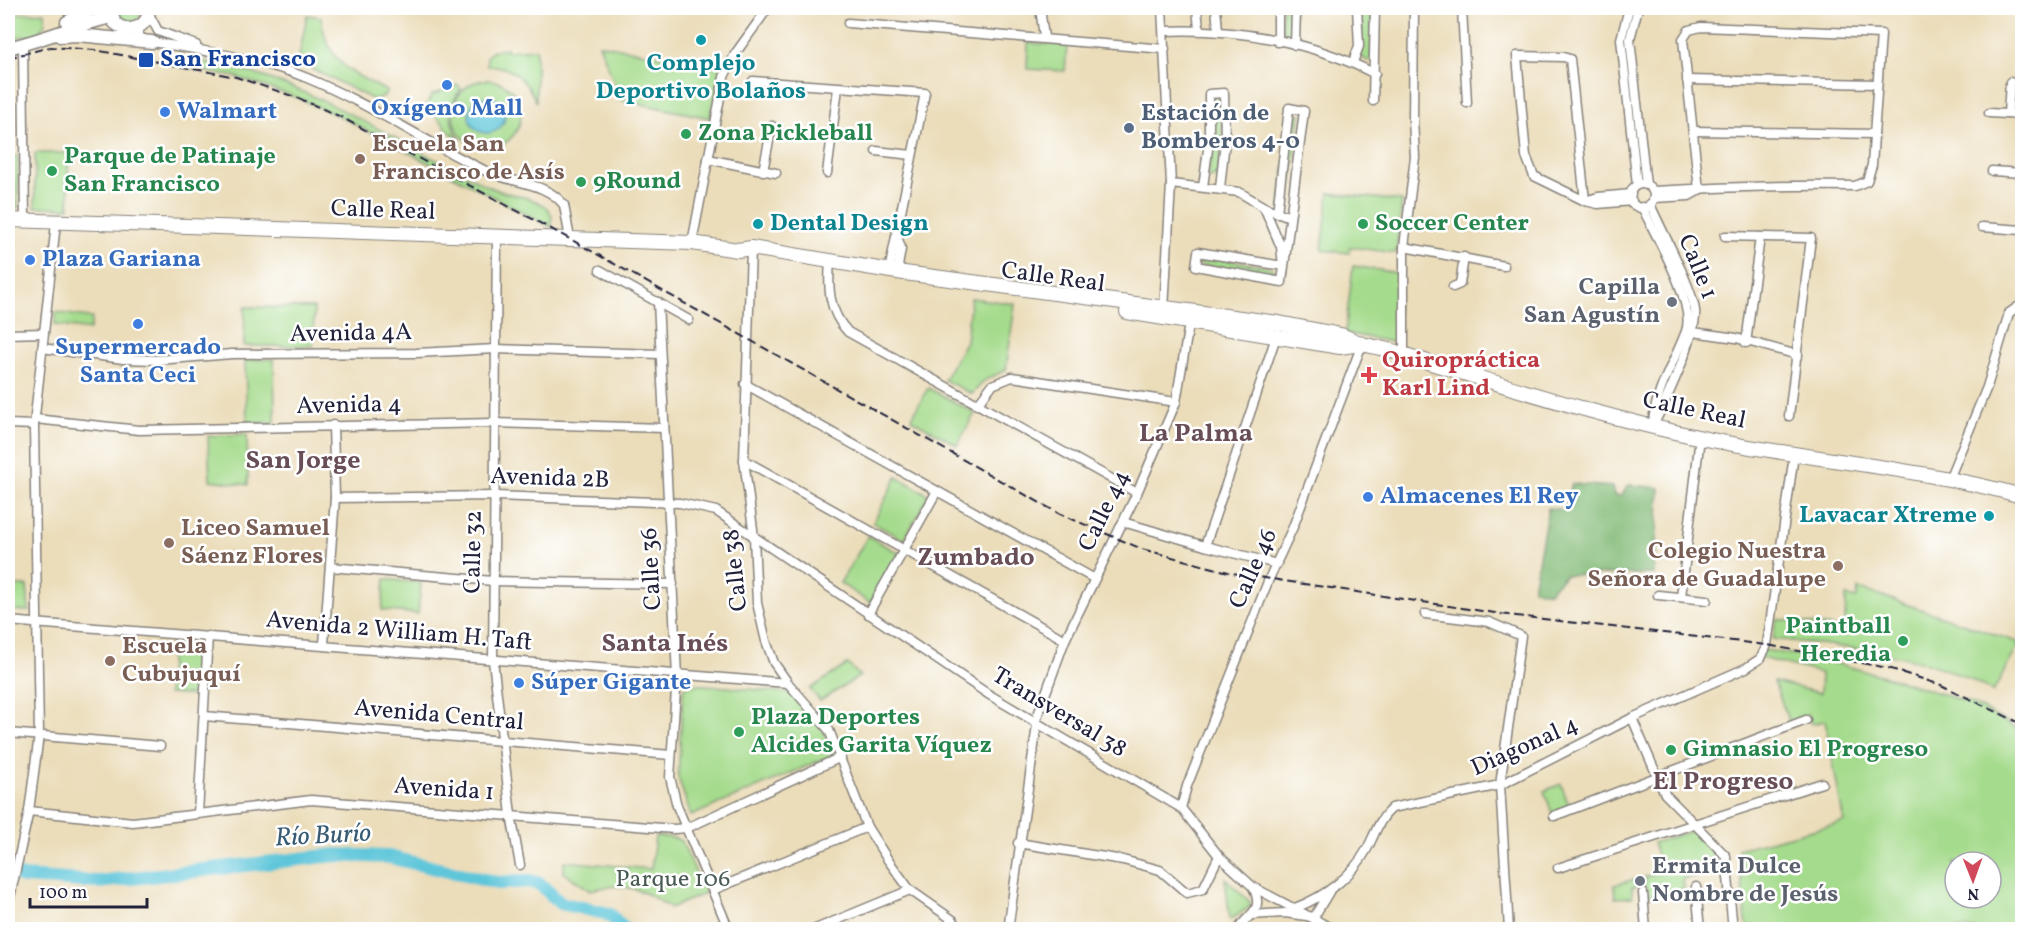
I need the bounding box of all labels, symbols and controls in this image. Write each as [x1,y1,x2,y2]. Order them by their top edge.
marker: Complejo Deportivo Bolaños [694,33,708,47]
place label: San Francisco [160,43,316,77]
place label: Complejo Deportivo Bolaños [596,47,806,109]
marker: San Francisco [137,51,155,69]
marker: Oxígeno Mall [440,78,454,92]
place label: Oxígeno Mall [371,92,523,126]
place label: Walmart [177,95,277,129]
place label: Estación de Bomberos 4-0 [1141,97,1300,159]
marker: Walmart [158,105,172,119]
place label: Zona Pickleball [698,117,873,151]
marker: Estación de Bomberos 4-0 [1122,121,1136,135]
marker: Zona Pickleball [679,127,693,141]
place label: Escuela San Francisco de Asís [372,128,565,190]
place label: Parque de Patinaje San Francisco [64,140,276,202]
marker: Escuela San Francisco de Asís [353,152,367,166]
marker: Parque de Patinaje San Francisco [45,164,59,178]
place label: 9Round [593,165,681,199]
marker: 9Round [574,175,588,189]
street label: Calle Real [330,192,436,230]
place label: Dental Design [770,207,929,241]
place label: Soccer Center [1375,207,1529,241]
marker: Dental Design [751,217,765,231]
marker: Soccer Center [1356,217,1370,231]
street label: Calle 1 [1669,229,1725,305]
place label: Plaza Gariana [42,243,201,277]
marker: Plaza Gariana [23,253,37,267]
street label: Calle Real [999,254,1107,302]
place label: Capilla San Agustín [1524,271,1660,333]
marker: Capilla San Agustín [1665,295,1679,309]
street label: Avenida 4A [290,316,413,352]
marker: Supermercado Santa Ceci [131,317,145,331]
place label: Supermercado Santa Ceci [55,331,221,393]
place label: Quiropráctica Karl Lind [1382,344,1540,406]
marker: Quiropráctica Karl Lind [1360,366,1378,384]
street label: Calle Real [1639,383,1749,439]
street label: Avenida 4 [296,388,402,424]
district label: La Palma [1139,416,1253,452]
district label: San Jorge [245,443,361,479]
street label: Avenida 2B [490,460,610,498]
street label: Calle 44 [1071,465,1139,557]
place label: Almacenes El Rey [1380,480,1579,514]
marker: Almacenes El Rey [1361,490,1375,504]
place label: Lavacar Xtreme [1799,499,1977,533]
marker: Lavacar Xtreme [1982,509,1996,523]
street label: Calle 32 [456,510,492,594]
place label: Liceo Samuel Sáenz Flores [181,512,330,574]
street label: Calle 46 [1221,524,1287,614]
street label: Calle 36 [633,527,671,611]
street label: Calle 38 [715,527,757,613]
place label: Colegio Nuestra Señora de Guadalupe [1588,535,1826,597]
marker: Liceo Samuel Sáenz Flores [162,536,176,550]
district label: Zumbado [917,540,1035,576]
marker: Colegio Nuestra Señora de Guadalupe [1831,559,1845,573]
street label: Avenida 2 William H. Taft [264,603,534,661]
place label: Paintball Heredia [1786,610,1891,672]
district label: Santa Inés [602,626,728,662]
place label: Escuela Cubujuquí [122,630,241,692]
marker: Paintball Heredia [1896,634,1910,648]
marker: Escuela Cubujuquí [103,654,117,668]
street label: Transversal 38 [985,659,1133,767]
place label: Súper Gigante [531,666,691,700]
marker: Súper Gigante [512,676,526,690]
street label: Avenida Central [353,692,525,740]
place label: Plaza Deportes Alcides Garita Víquez [751,701,992,763]
street label: Diagonal 4 [1466,708,1584,786]
marker: Plaza Deportes Alcides Garita Víquez [732,725,746,739]
place label: Gimnasio El Progreso [1683,733,1928,767]
marker: Gimnasio El Progreso [1664,743,1678,757]
district label: El Progreso [1653,764,1793,800]
street label: Avenida 1 [393,770,495,810]
water label: Río Burío [274,815,372,856]
place label: Ermita Dulce Nombre de Jesús [1652,850,1838,912]
north arrow [1943,850,2003,910]
park label: Parque 106 [616,863,730,897]
scale bar [30,871,147,909]
marker: Ermita Dulce Nombre de Jesús [1633,874,1647,888]
text: 100 m [39,881,88,906]
text: N [1967,882,1979,904]

